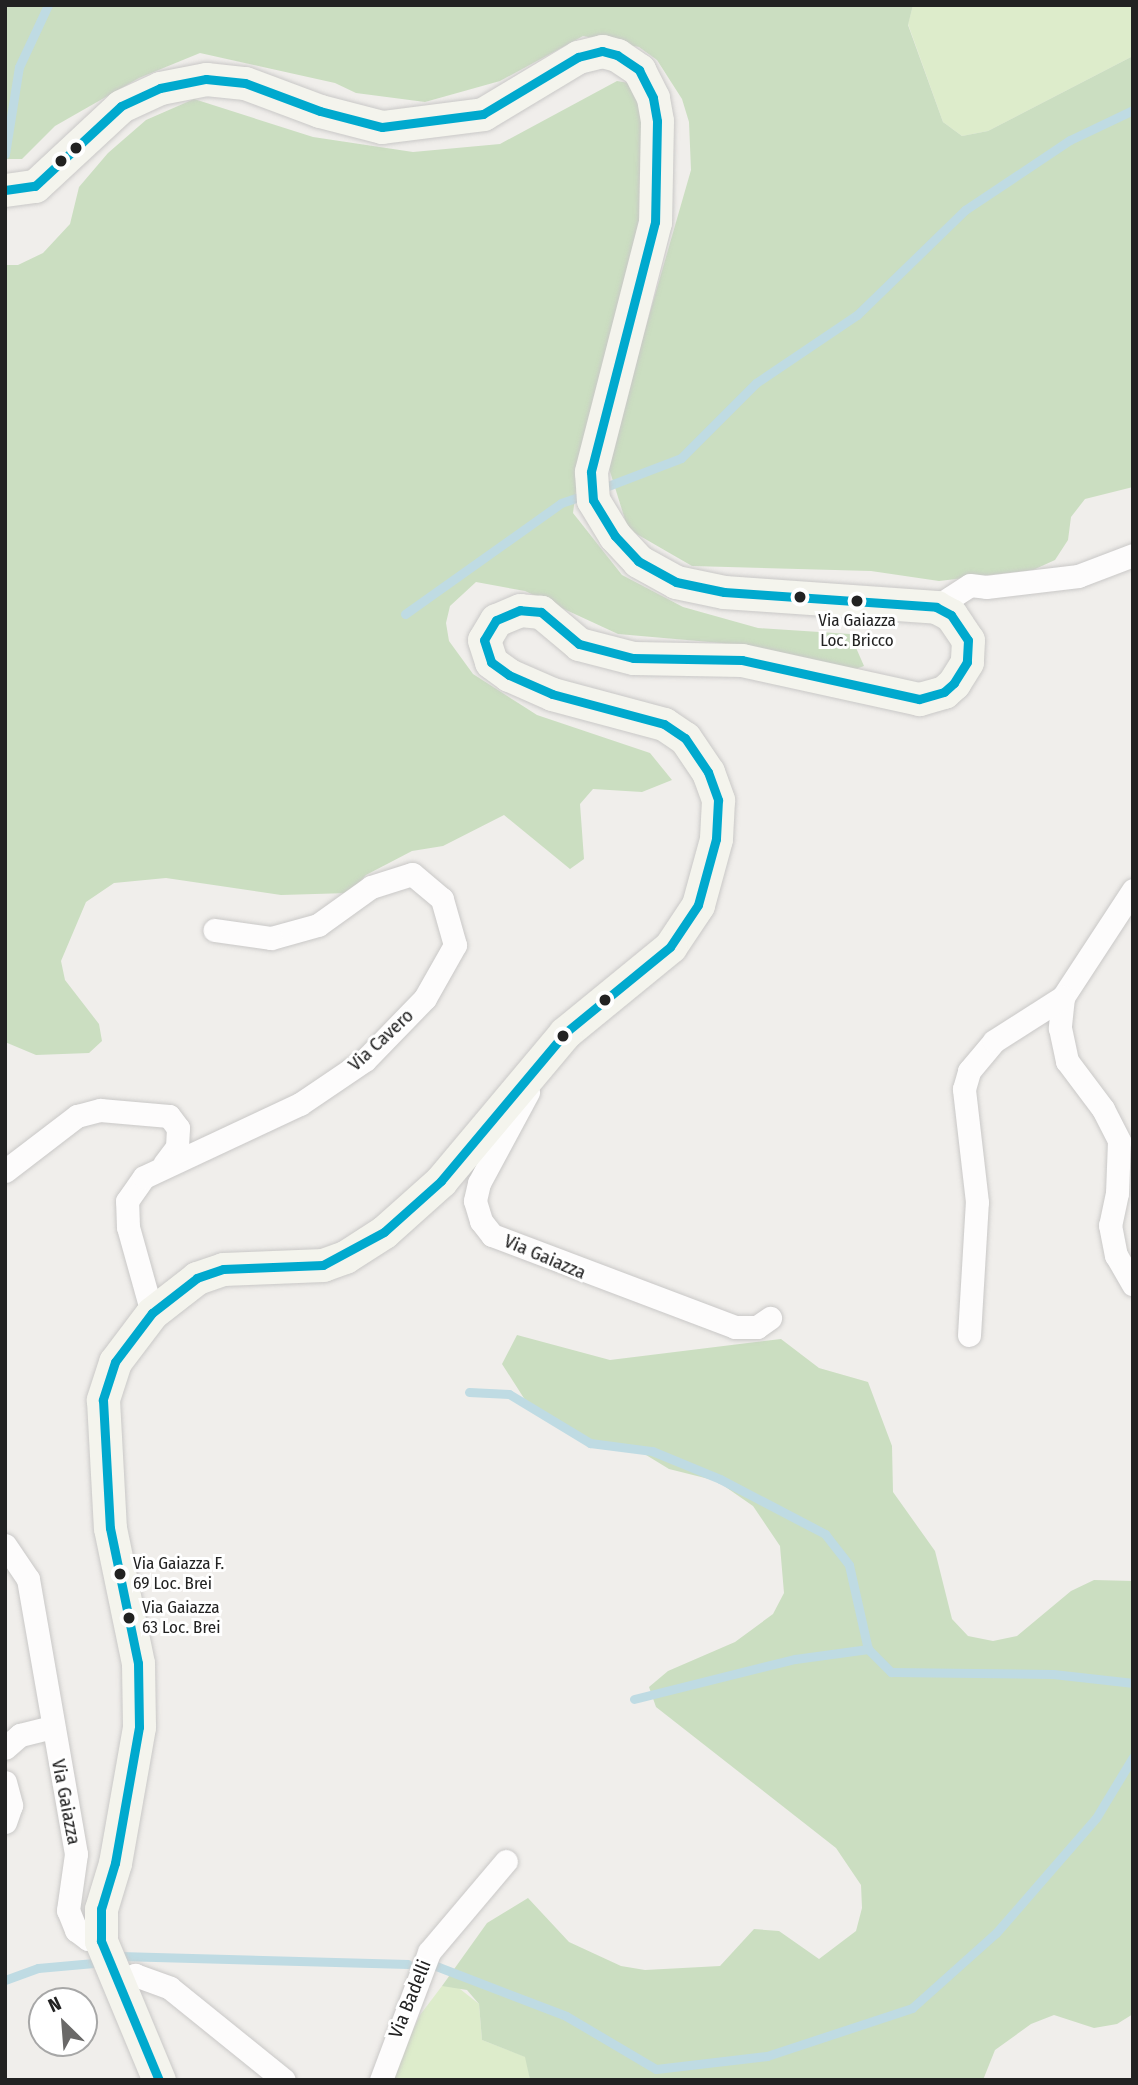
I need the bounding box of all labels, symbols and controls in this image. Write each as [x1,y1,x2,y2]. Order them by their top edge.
unlabelled marker [69,141,83,155]
unlabelled marker [54,154,68,168]
unlabelled marker [793,590,807,604]
marker: Via Gaiazza Loc. Bricco [850,594,864,608]
place label: Via Gaiazza Loc. Bricco [818,611,896,651]
unlabelled marker [598,993,612,1007]
street label: Via Cavero [344,1004,418,1076]
unlabelled marker [556,1029,570,1043]
street label: Via Gaiazza [501,1230,589,1284]
place label: Via Gaiazza F. 69 Loc. Brei [133,1554,224,1594]
marker: Via Gaiazza F. 69 Loc. Brei [113,1567,127,1581]
place label: Via Gaiazza 63 Loc. Brei [142,1598,221,1638]
marker: Via Gaiazza 63 Loc. Brei [122,1611,136,1625]
street label: Via Gaiazza [47,1757,85,1847]
street label: Via Badelli [384,1957,436,2041]
north arrow [28,1987,98,2057]
text: N [45,1992,65,2017]

